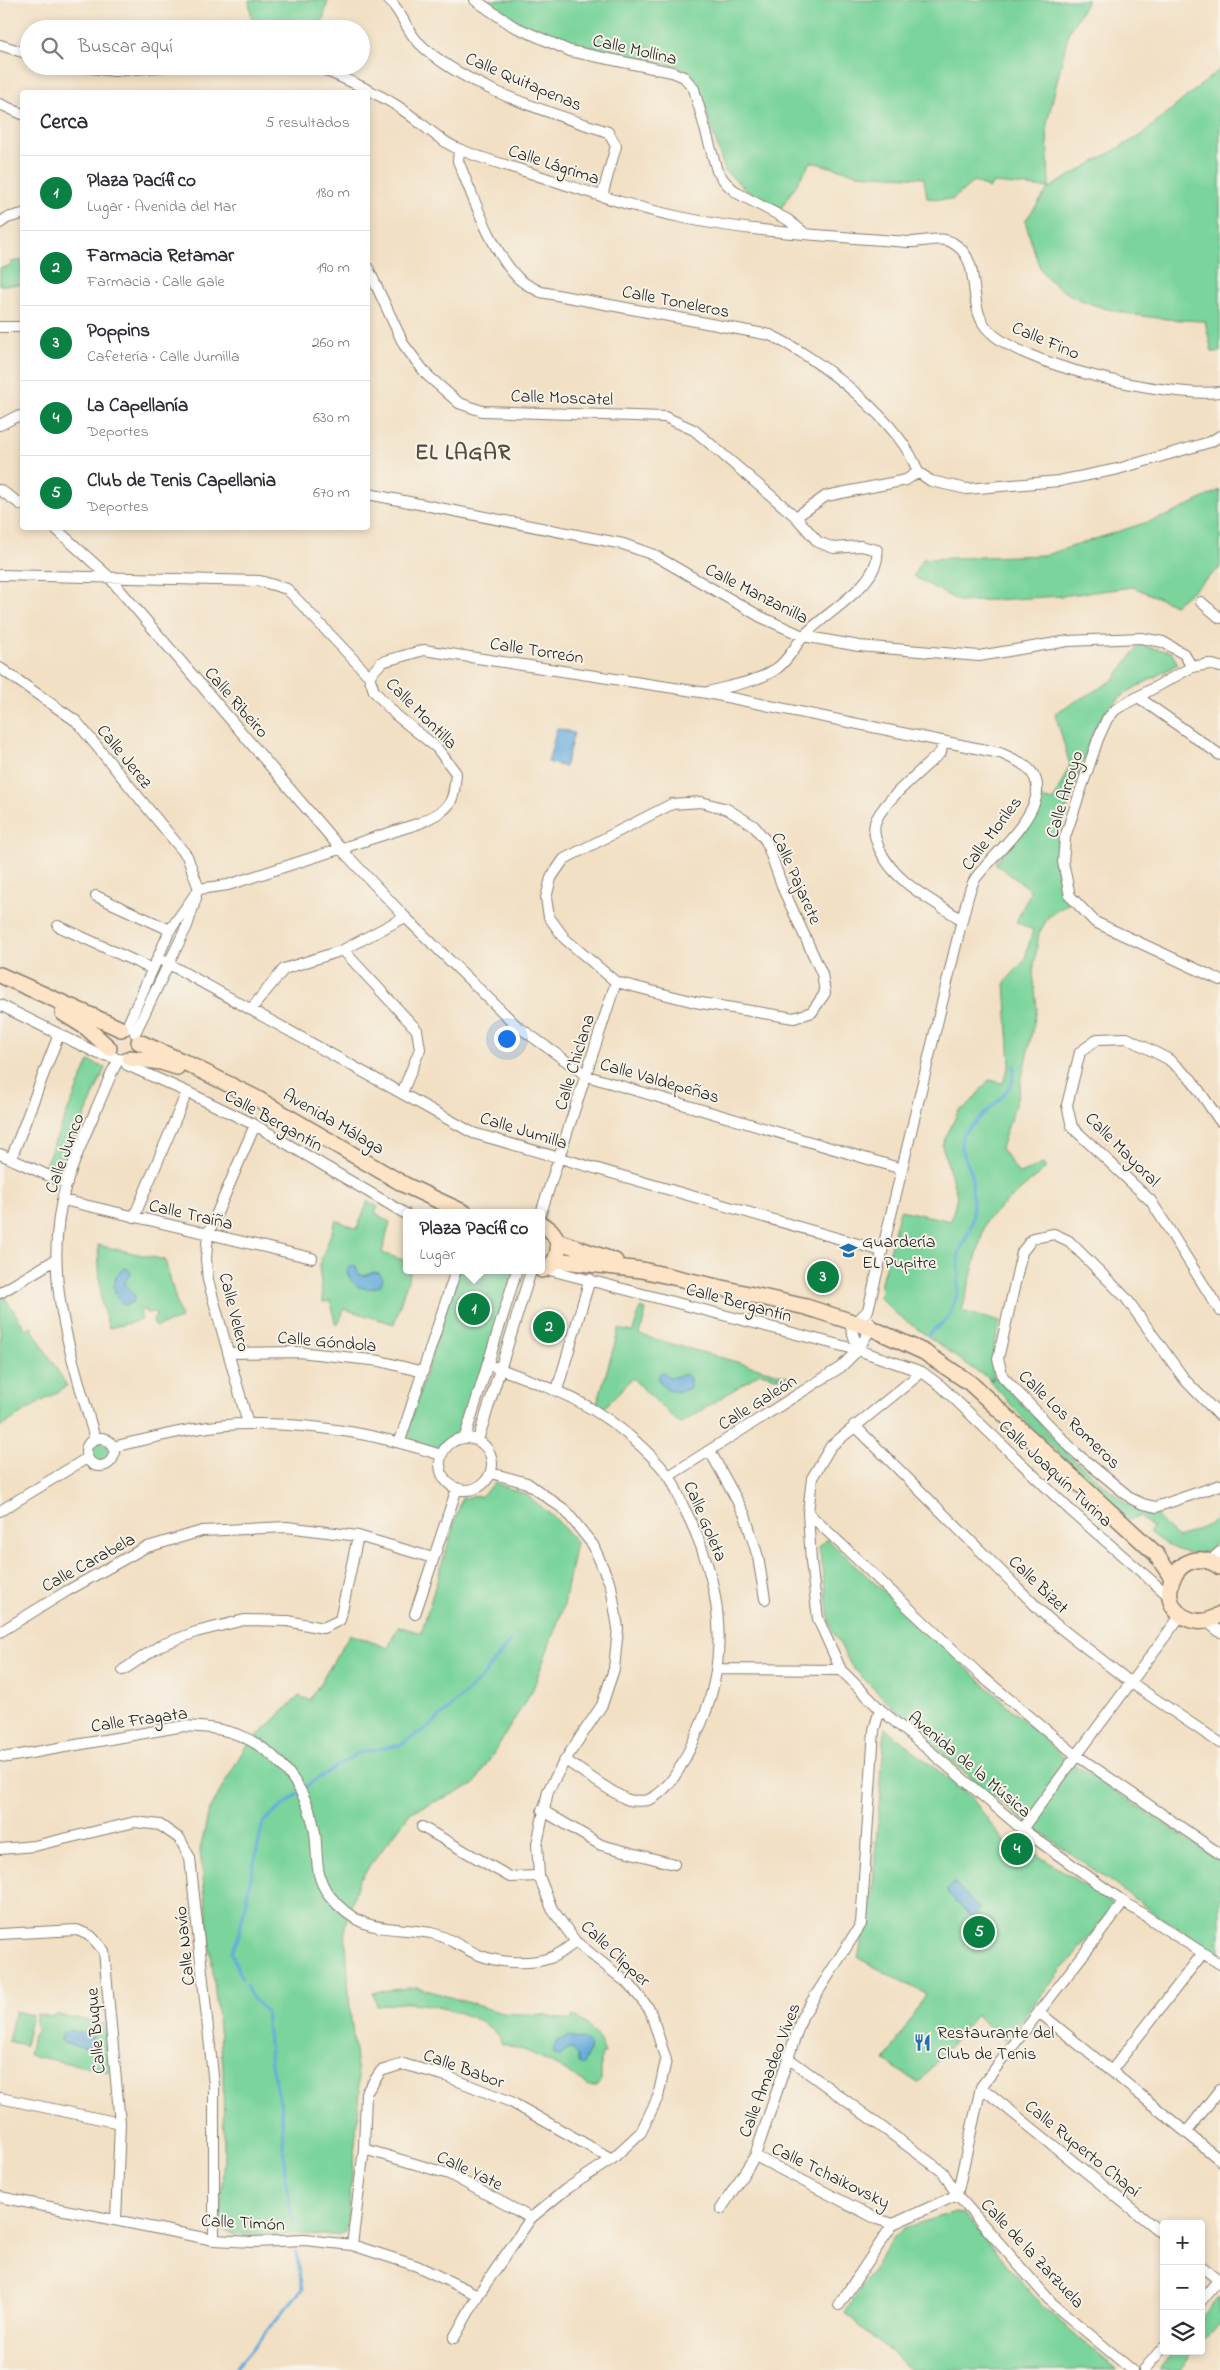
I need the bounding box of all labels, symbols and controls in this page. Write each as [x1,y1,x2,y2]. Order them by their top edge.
search box [20,20,370,75]
street label: Calle Mollina [590,29,679,73]
icon: search [38,34,66,62]
text: Buscar aquí [78,34,173,61]
street label: Calle Quitapenas [461,47,586,119]
text: Cerca [40,108,88,138]
text: 5 resultados [265,111,350,135]
street label: Calle Lágrima [504,139,602,194]
text: Plaza Pacífico [87,168,196,195]
text: 1 [53,181,59,205]
text: 180 m [316,181,350,205]
text: Lugar · Avenida del Mar [87,195,236,219]
text: Farmacia Retamar [87,243,234,270]
text: 2 [52,256,60,280]
text: 190 m [317,256,350,280]
text: Farmacia · Calle Gale [87,270,225,294]
street label: Calle Toneleros [619,280,732,326]
street label: Calle Fino [1007,316,1083,368]
text: Poppins [87,318,150,345]
text: 3 [53,331,59,355]
text: 260 m [312,331,350,355]
text: Cafetería · Calle Jumilla [87,345,240,369]
street label: Calle Moscatel [510,384,614,414]
text: La Capellanía [87,393,188,420]
text: 4 [53,406,59,430]
text: 630 m [313,406,350,430]
text: Deportes [87,420,149,444]
district label: EL LAGAR [415,438,511,470]
text: Club de Tenis Capellania [87,468,276,495]
text: 5 [51,481,61,505]
text: 670 m [313,481,350,505]
text: Deportes [87,495,149,519]
street label: Calle Manzanilla [700,558,812,632]
street label: Calle Torreón [488,632,586,672]
street label: Calle Ribeiro [197,662,274,745]
street label: Calle Montilla [379,673,462,756]
street label: Calle Jerez [89,719,158,795]
street label: Calle Arroyo [1040,748,1091,841]
street label: Calle Moriles [956,791,1029,877]
street label: Calle Pajarete [763,829,827,930]
street label: Calle Chiclana [549,1011,603,1114]
your location [494,1026,520,1052]
street label: Calle Valdepeñas [597,1052,722,1111]
street label: Avenida Málaga [277,1083,389,1163]
street label: Calle Bergantín [219,1084,327,1160]
street label: Calle Jumilla [476,1106,570,1158]
street label: Calle Mayoral [1078,1107,1165,1194]
street label: Calle Junco [39,1110,92,1197]
street label: Calle Traiña [146,1194,235,1238]
popup [403,1209,545,1274]
text: Plaza Pacífico [420,1216,528,1243]
place label: Guardería EL Pupitre [862,1230,937,1277]
school or university icon: Guardería EL Pupitre [838,1241,858,1261]
text: Lugar [420,1243,455,1267]
pin: 3 [807,1258,839,1296]
street label: Calle Velero [211,1270,255,1355]
street label: Calle Bergantín [682,1277,795,1332]
pin: 1 [458,1290,490,1328]
pin: 2 [533,1308,565,1346]
street label: Calle Góndola [276,1326,377,1360]
street label: Calle Los Romeros [1012,1365,1126,1476]
street label: Calle Galeón [714,1369,803,1438]
street label: Calle Joaquín Turina [992,1415,1117,1534]
street label: Calle Goleta [676,1477,733,1566]
street label: Calle Carabela [37,1527,141,1600]
street label: Calle Bizet [1002,1550,1074,1621]
street label: Calle Fragata [89,1701,189,1742]
street label: Avenida de la Música [901,1706,1036,1825]
pin: 4 [1001,1830,1033,1868]
street label: Calle Navío [169,1905,203,1987]
pin: 5 [963,1913,995,1951]
street label: Calle Clipper [574,1915,656,1994]
street label: Calle Buque [80,1986,114,2075]
street label: Calle Amadeo Vives [733,2000,809,2142]
place label: Restaurante del Club de Tenis [937,2021,1054,2068]
restaurant icon: Restaurante del Club de Tenis [913,2032,933,2052]
street label: Calle Babor [419,2043,508,2097]
street label: Calle Ruperto Chapí [1018,2094,1145,2205]
street label: Calle Tchaikovsky [767,2137,894,2217]
street label: Calle Yate [432,2145,507,2199]
street label: Calle de la Zarzuela [974,2193,1090,2315]
street label: Calle Timón [200,2209,286,2239]
map controls [1160,2220,1205,2355]
button: + [1160,2220,1205,2265]
button: − [1160,2265,1205,2310]
button: layers [1160,2310,1205,2355]

